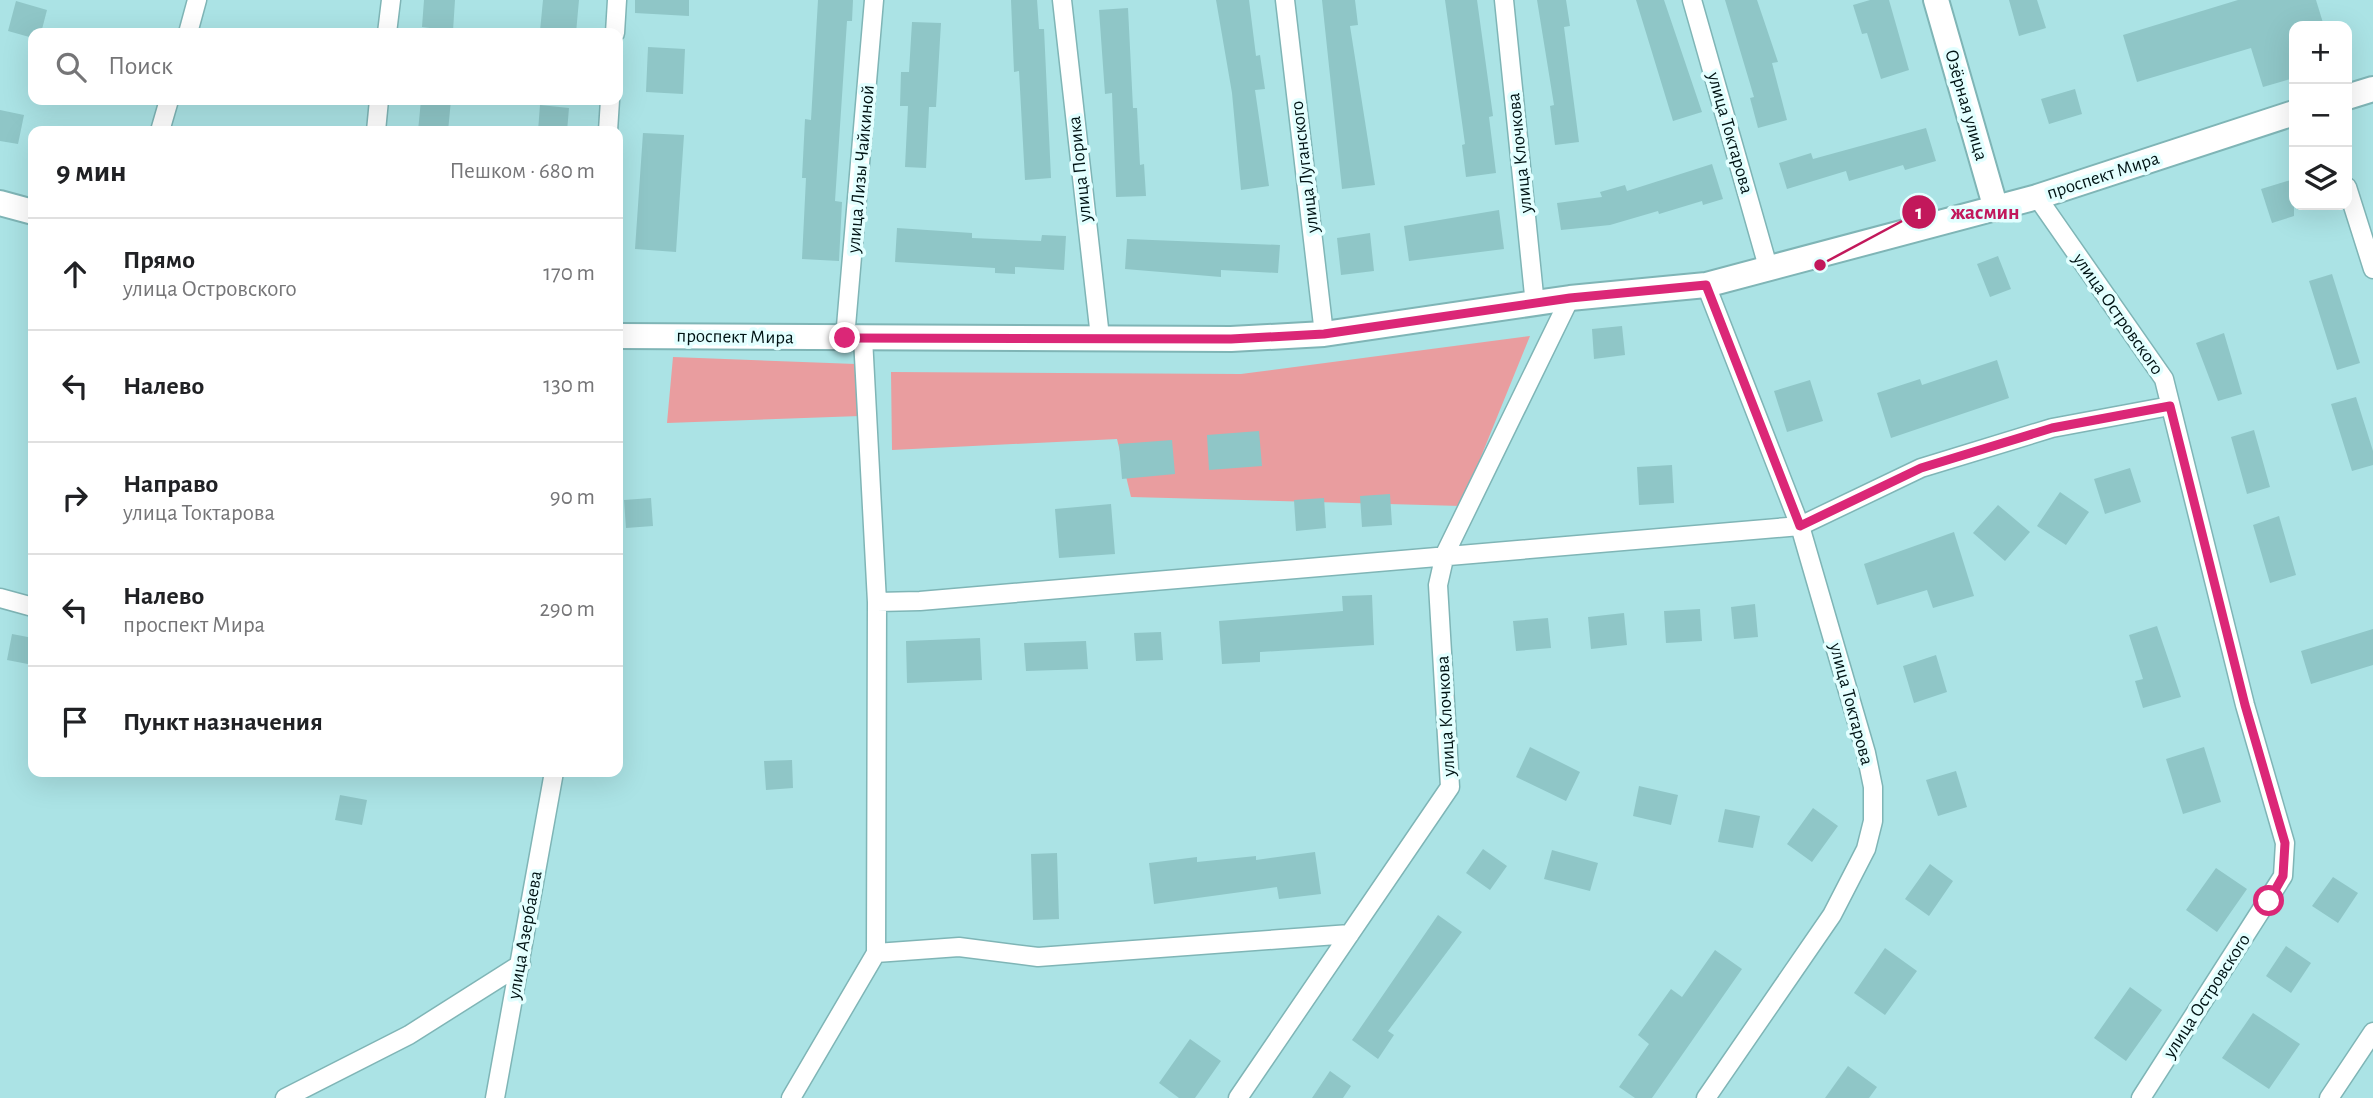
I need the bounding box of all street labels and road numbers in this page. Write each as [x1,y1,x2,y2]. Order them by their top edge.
street label: Озёрная улица [1941,47,1991,163]
street label: улица Токтарова [1703,69,1757,196]
street label: улица Лизы Чайкиной [844,84,878,255]
street label: улица Клочкова [1504,92,1536,215]
street label: улица Луганского [1287,100,1323,235]
street label: улица Порика [1065,115,1095,224]
street label: проспект Мира [2044,149,2162,203]
street label: улица Островского [2068,249,2167,378]
street label: проспект Мира [676,326,794,348]
street label: улица Токтарова [1825,640,1876,767]
street label: улица Клочкова [1433,655,1459,778]
street label: улица Азербаева [504,869,546,1002]
street label: улица Островского [2159,931,2254,1062]

